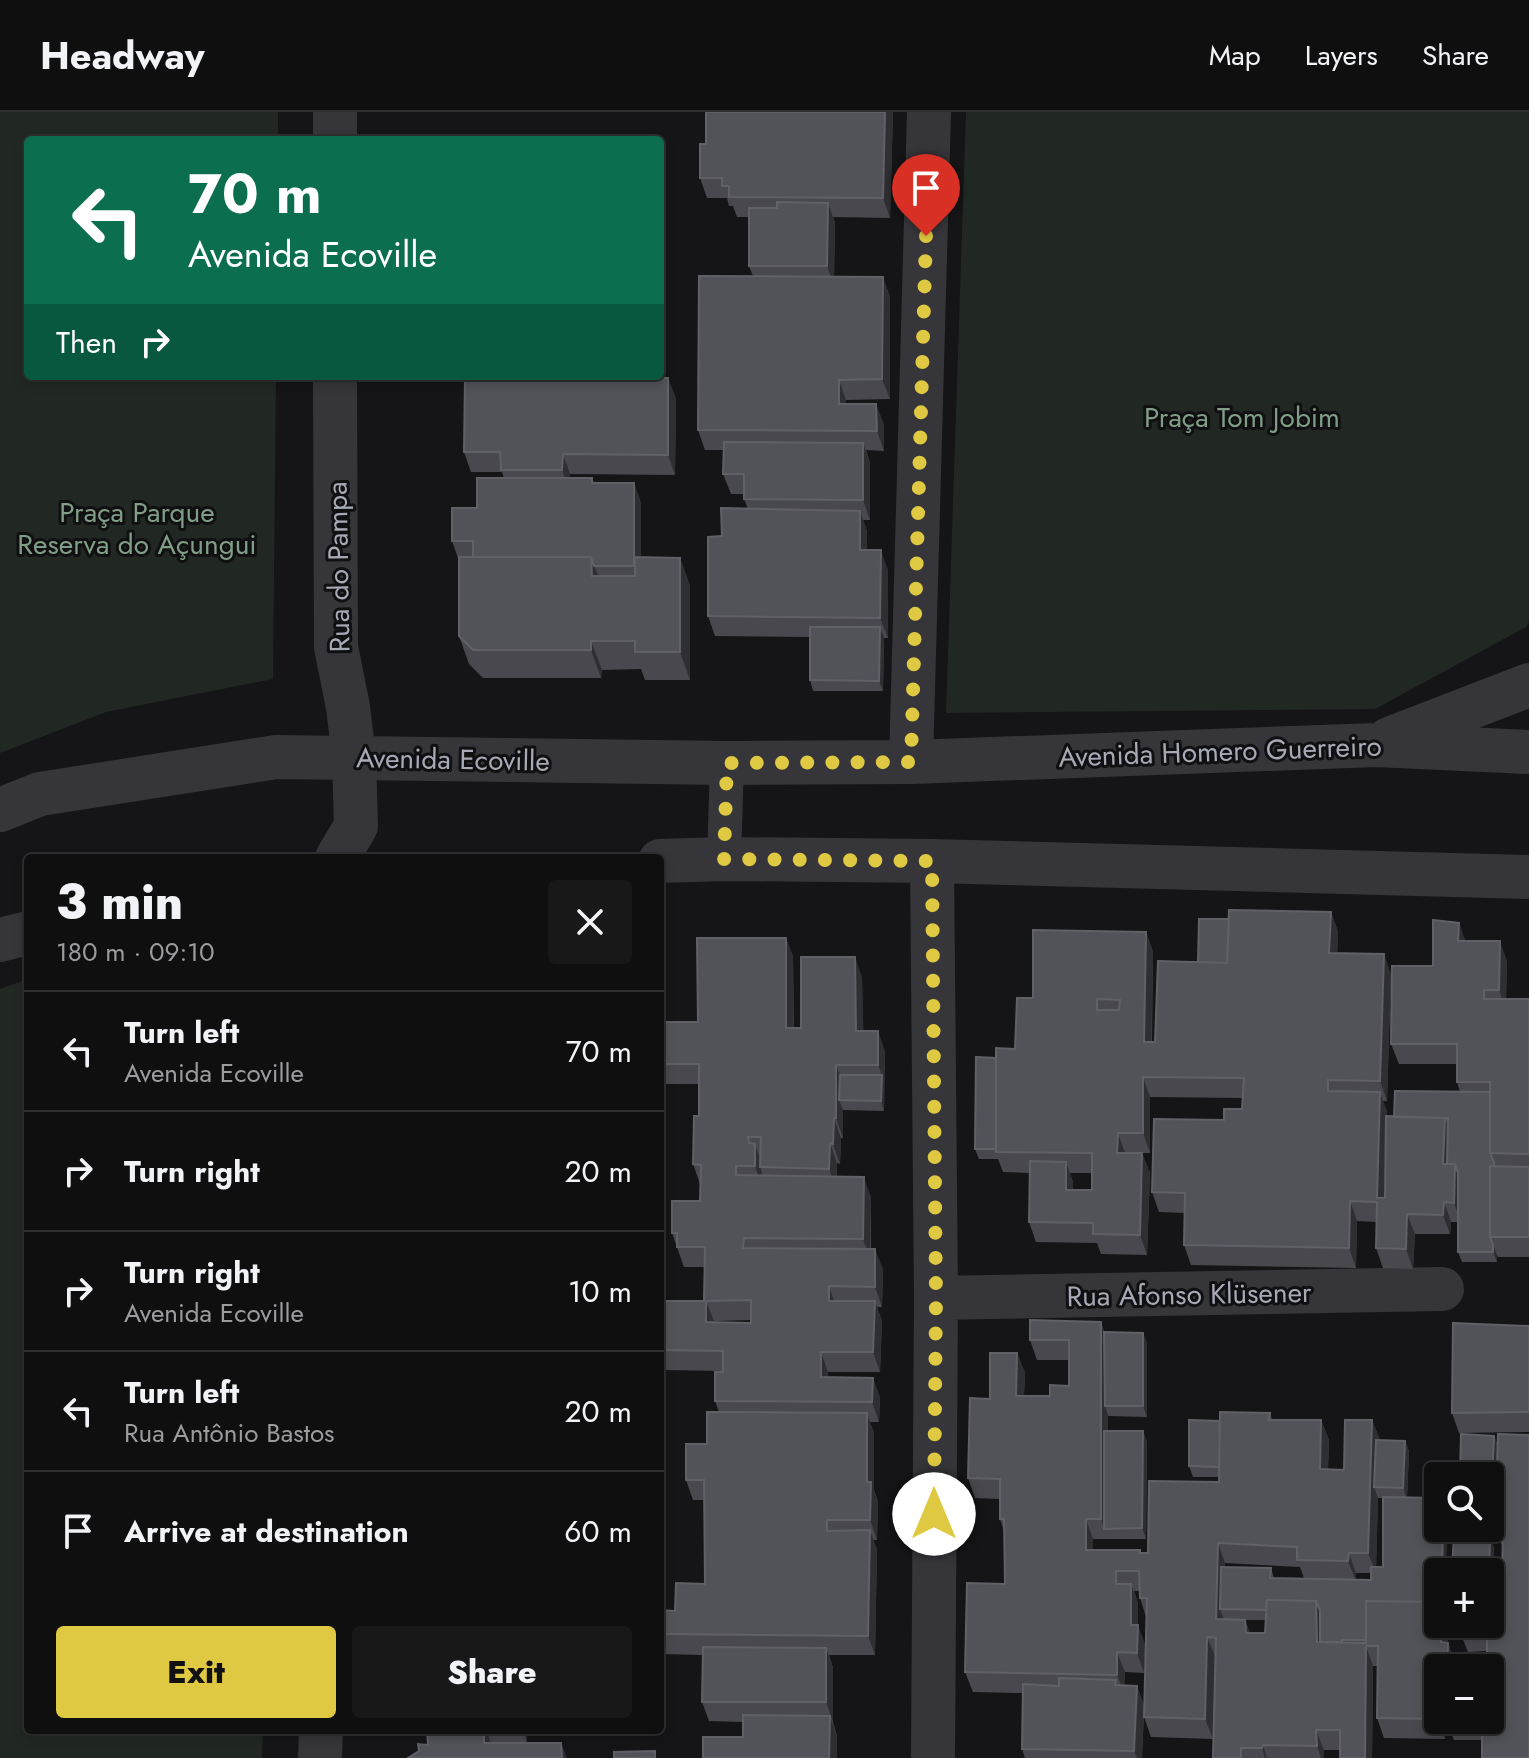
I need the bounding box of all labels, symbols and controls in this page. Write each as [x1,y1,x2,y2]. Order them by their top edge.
text: Headway [40,28,205,83]
text: Map [1209,35,1261,76]
text: Layers [1305,35,1378,76]
text: Share [1422,35,1489,76]
text: 70 m [188,153,322,234]
pin [892,154,960,236]
icon: arrive [904,166,948,210]
icon: left [56,168,160,272]
text: Avenida Ecoville [188,228,437,280]
icon: right [133,320,177,364]
text: Then [56,321,117,364]
park label: Praça Tom Jobim [1144,397,1340,438]
street label: Rua do Pampa [317,481,360,653]
park label: Praça Parque Reserva do Açungui [17,492,257,565]
street label: Avenida Homero Guerreiro [1058,725,1382,778]
street label: Avenida Ecoville [356,737,550,782]
text: 3 min [56,868,183,937]
button: close [548,880,632,964]
text: 180 m · 09:10 [56,933,215,971]
text: Turn left [124,1011,239,1054]
icon: left [56,1029,100,1073]
text: 70 m [566,1030,632,1073]
text: Avenida Ecoville [124,1054,304,1092]
icon: right [56,1149,100,1193]
text: Turn right [124,1150,260,1193]
text: 20 m [565,1150,632,1193]
text: Turn right [124,1251,260,1294]
icon: right [56,1269,100,1313]
text: 10 m [568,1270,632,1313]
street label: Rua Afonso Klüsener [1066,1272,1312,1317]
text: Avenida Ecoville [124,1294,304,1332]
text: Turn left [124,1371,239,1414]
icon: left [56,1389,100,1433]
text: 20 m [565,1390,632,1433]
text: Rua Antônio Bastos [124,1414,335,1452]
map controls [1424,1462,1504,1734]
button: search [1424,1462,1504,1542]
position arrow [892,1472,976,1556]
icon: arrive [56,1509,100,1553]
text: Arrive at destination [124,1510,409,1553]
text: 60 m [564,1510,632,1553]
button: + [1424,1558,1504,1638]
button: Exit [56,1626,336,1718]
button: Share [352,1626,632,1718]
button: − [1424,1654,1504,1734]

